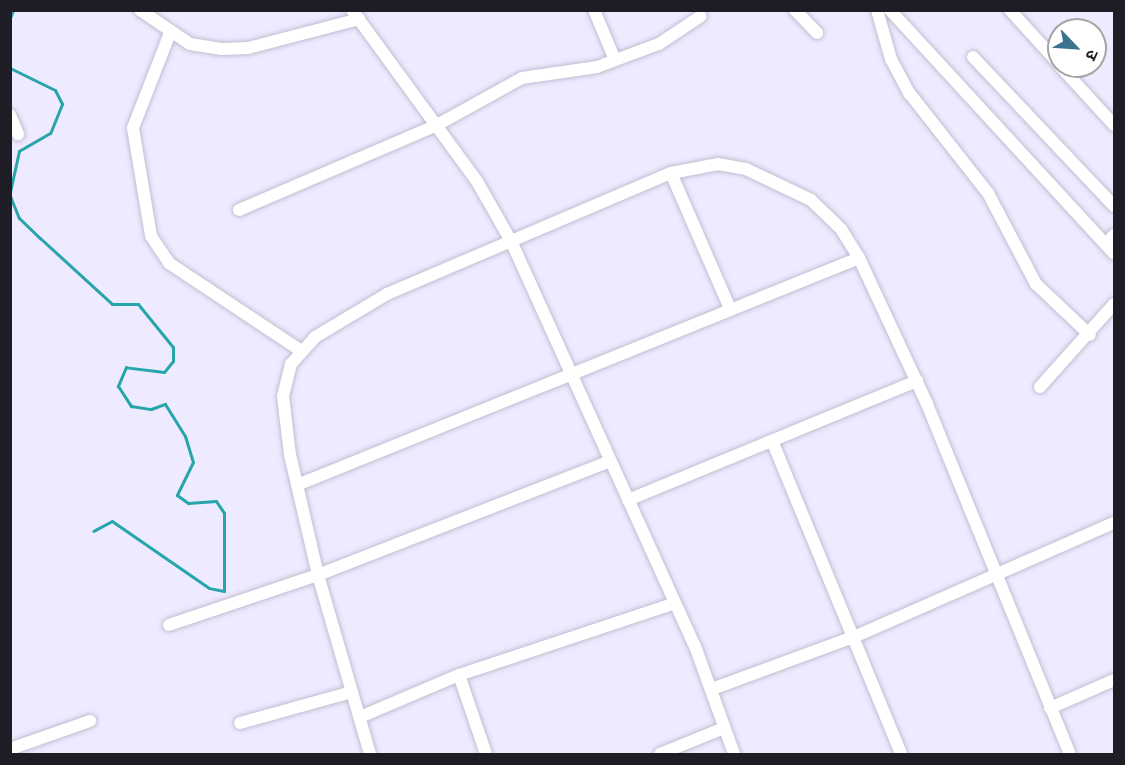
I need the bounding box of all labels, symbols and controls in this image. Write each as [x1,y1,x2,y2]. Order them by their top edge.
north arrow [1047,18,1107,78]
text: उ [1081,47,1103,63]

